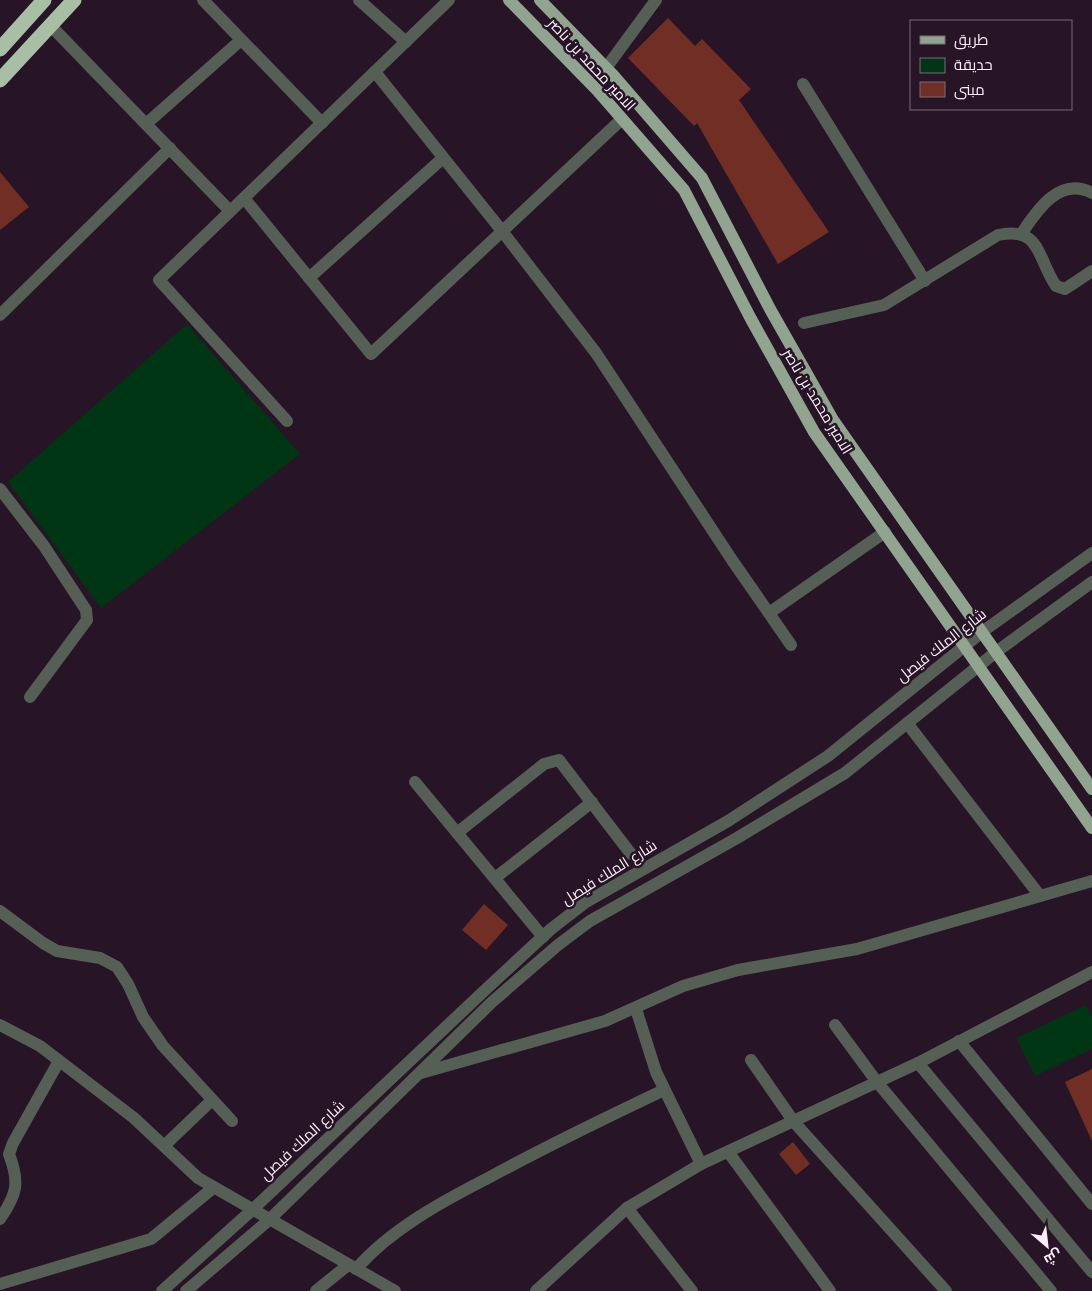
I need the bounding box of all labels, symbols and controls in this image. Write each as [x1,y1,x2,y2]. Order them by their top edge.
street label: الامير محمد بن ناصر [543,13,640,115]
legend [910,20,1072,110]
text: طريق [954,30,988,50]
text: حديقة [954,55,993,74]
text: مبنى [954,80,985,100]
street label: الامير محمد بن ناصر [778,344,857,458]
street label: شارع الملك فيصل [892,604,991,688]
street label: شارع الملك فيصل [558,835,661,911]
street label: شارع الملك فيصل [256,1096,350,1186]
north arrow [1022,1221,1072,1271]
text: ش [1041,1245,1065,1270]

